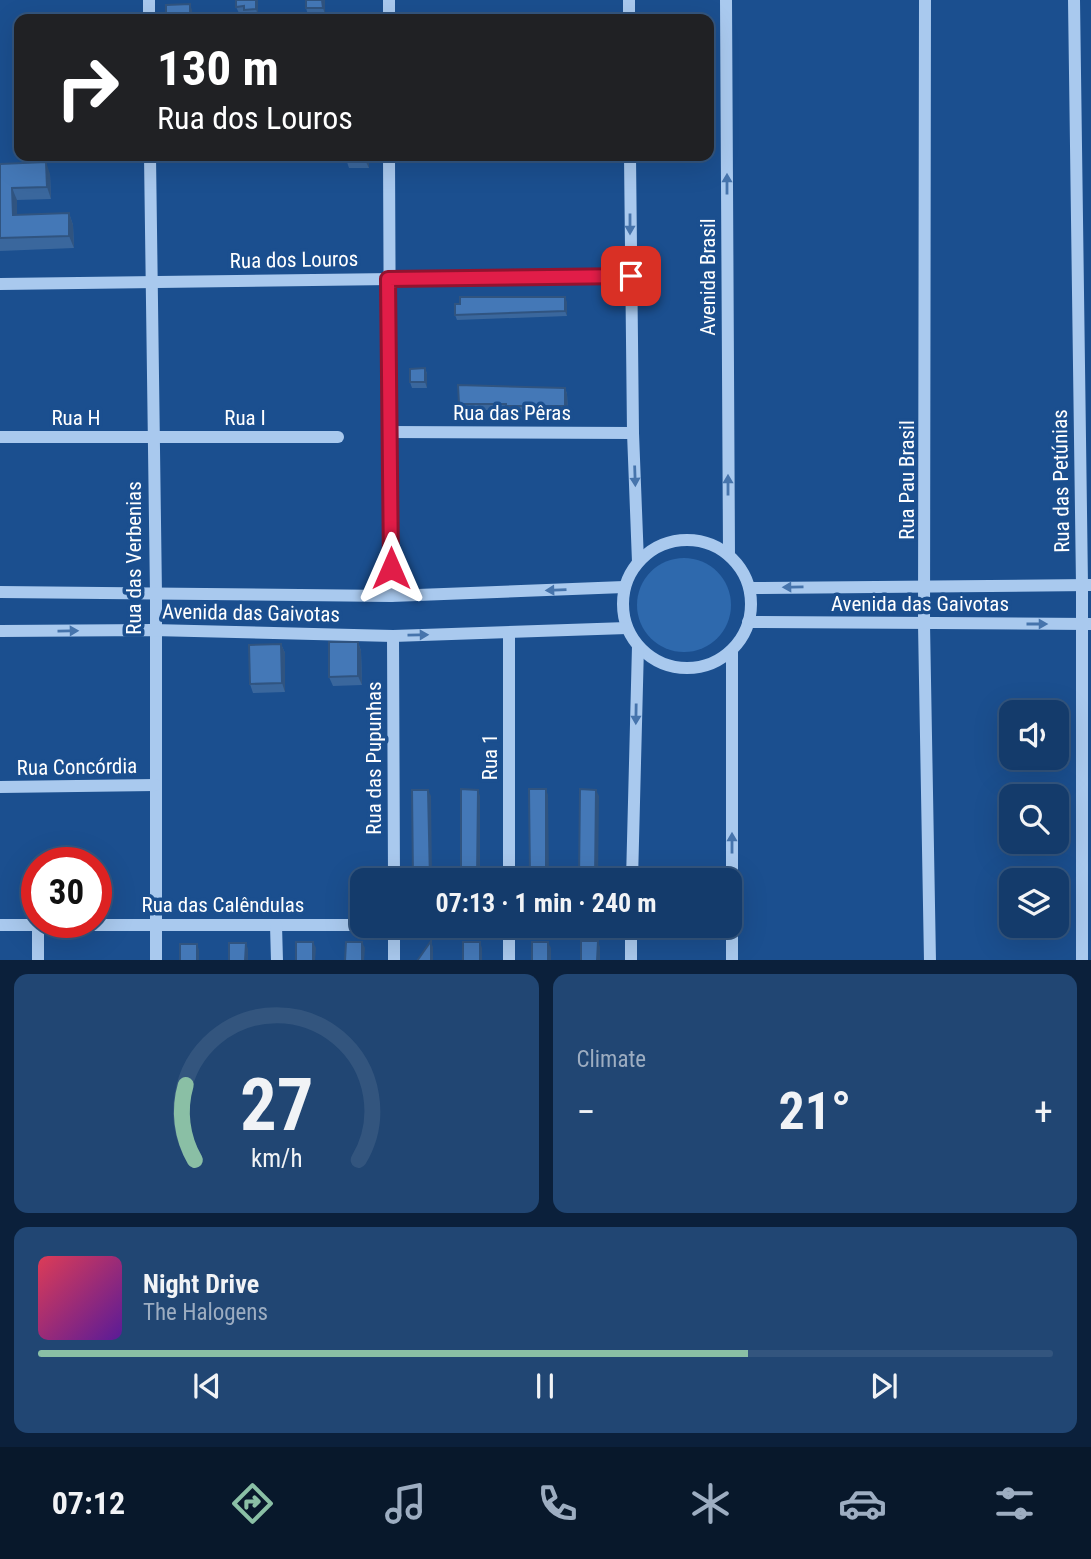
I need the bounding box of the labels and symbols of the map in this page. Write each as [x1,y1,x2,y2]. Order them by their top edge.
one-way arrow [721,173,733,195]
one-way arrow [625,213,636,235]
street label: Avenida Brasil [696,218,720,336]
pin [601,246,661,306]
street label: Rua dos Louros [230,247,358,273]
street label: Rua das Pêras [453,401,571,425]
street label: Rua H [51,406,101,430]
street label: Rua I [224,406,266,430]
street label: Rua das Petúnias [1048,409,1074,553]
street label: Rua Pau Brasil [895,420,919,540]
one-way arrow [629,465,640,487]
one-way arrow [722,474,734,496]
street label: Rua das Verbenias [122,481,146,635]
position arrow [354,531,428,605]
one-way arrow [782,582,804,593]
one-way arrow [545,584,567,595]
street label: Avenida das Gaivotas [831,592,1009,616]
street label: Avenida das Gaivotas [162,599,340,627]
one-way arrow [1026,618,1048,630]
one-way arrow [57,625,79,636]
one-way arrow [407,630,429,641]
street label: Rua das Pupunhas [362,681,386,835]
one-way arrow [630,703,642,725]
street label: Rua 1 [478,734,502,780]
street label: Rua Concórdia [17,754,137,780]
one-way arrow [726,832,738,854]
speed limit sign: 30 [21,847,112,938]
street label: Rua das Calêndulas [142,893,304,917]

